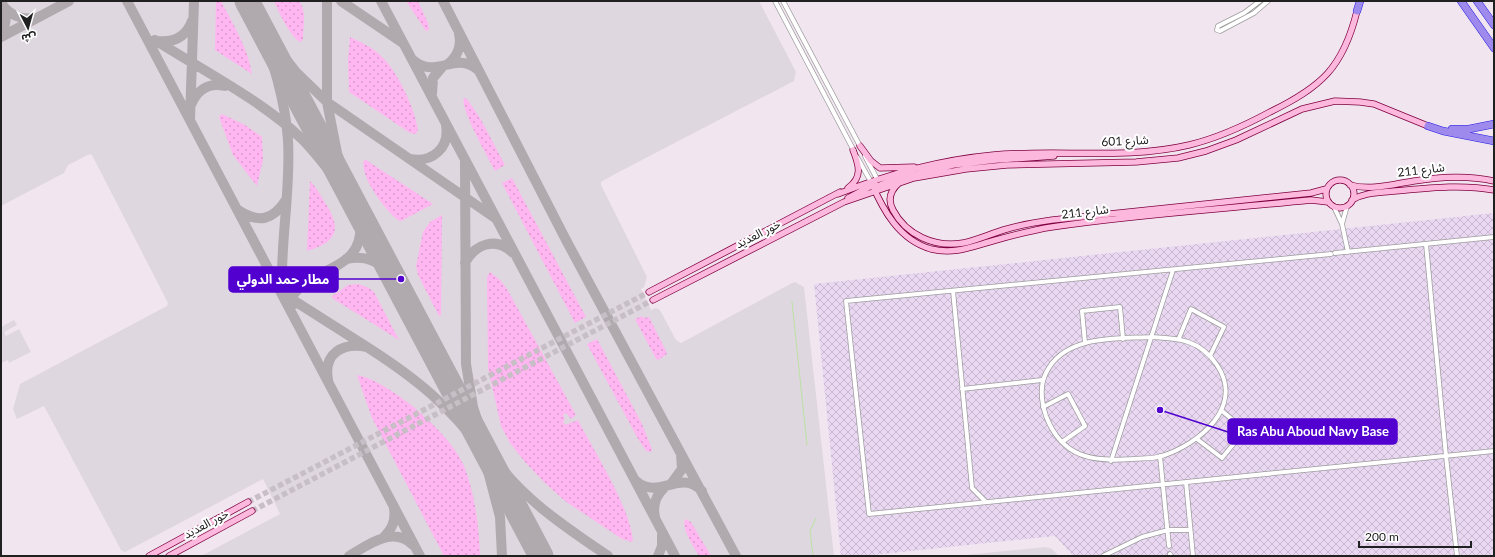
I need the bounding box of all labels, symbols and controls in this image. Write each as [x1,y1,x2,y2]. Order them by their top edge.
north arrow [8,8,48,48]
text: ش [21,30,37,46]
street label: شارع 601 [1101,132,1149,151]
street label: شارع 211 [1397,159,1446,182]
street label: شارع 211 [1061,201,1110,224]
street label: خور العديد [733,216,783,251]
callout: مطار حمد الدولي [229,267,338,292]
text: مطار حمد الدولي [237,271,329,290]
callout: Ras Abu Aboud Navy Base [1228,419,1397,444]
text: Ras Abu Aboud Navy Base [1237,423,1389,439]
street label: خور العديد [181,505,231,542]
scale bar [1359,523,1471,549]
text: 200 m [1365,529,1399,544]

